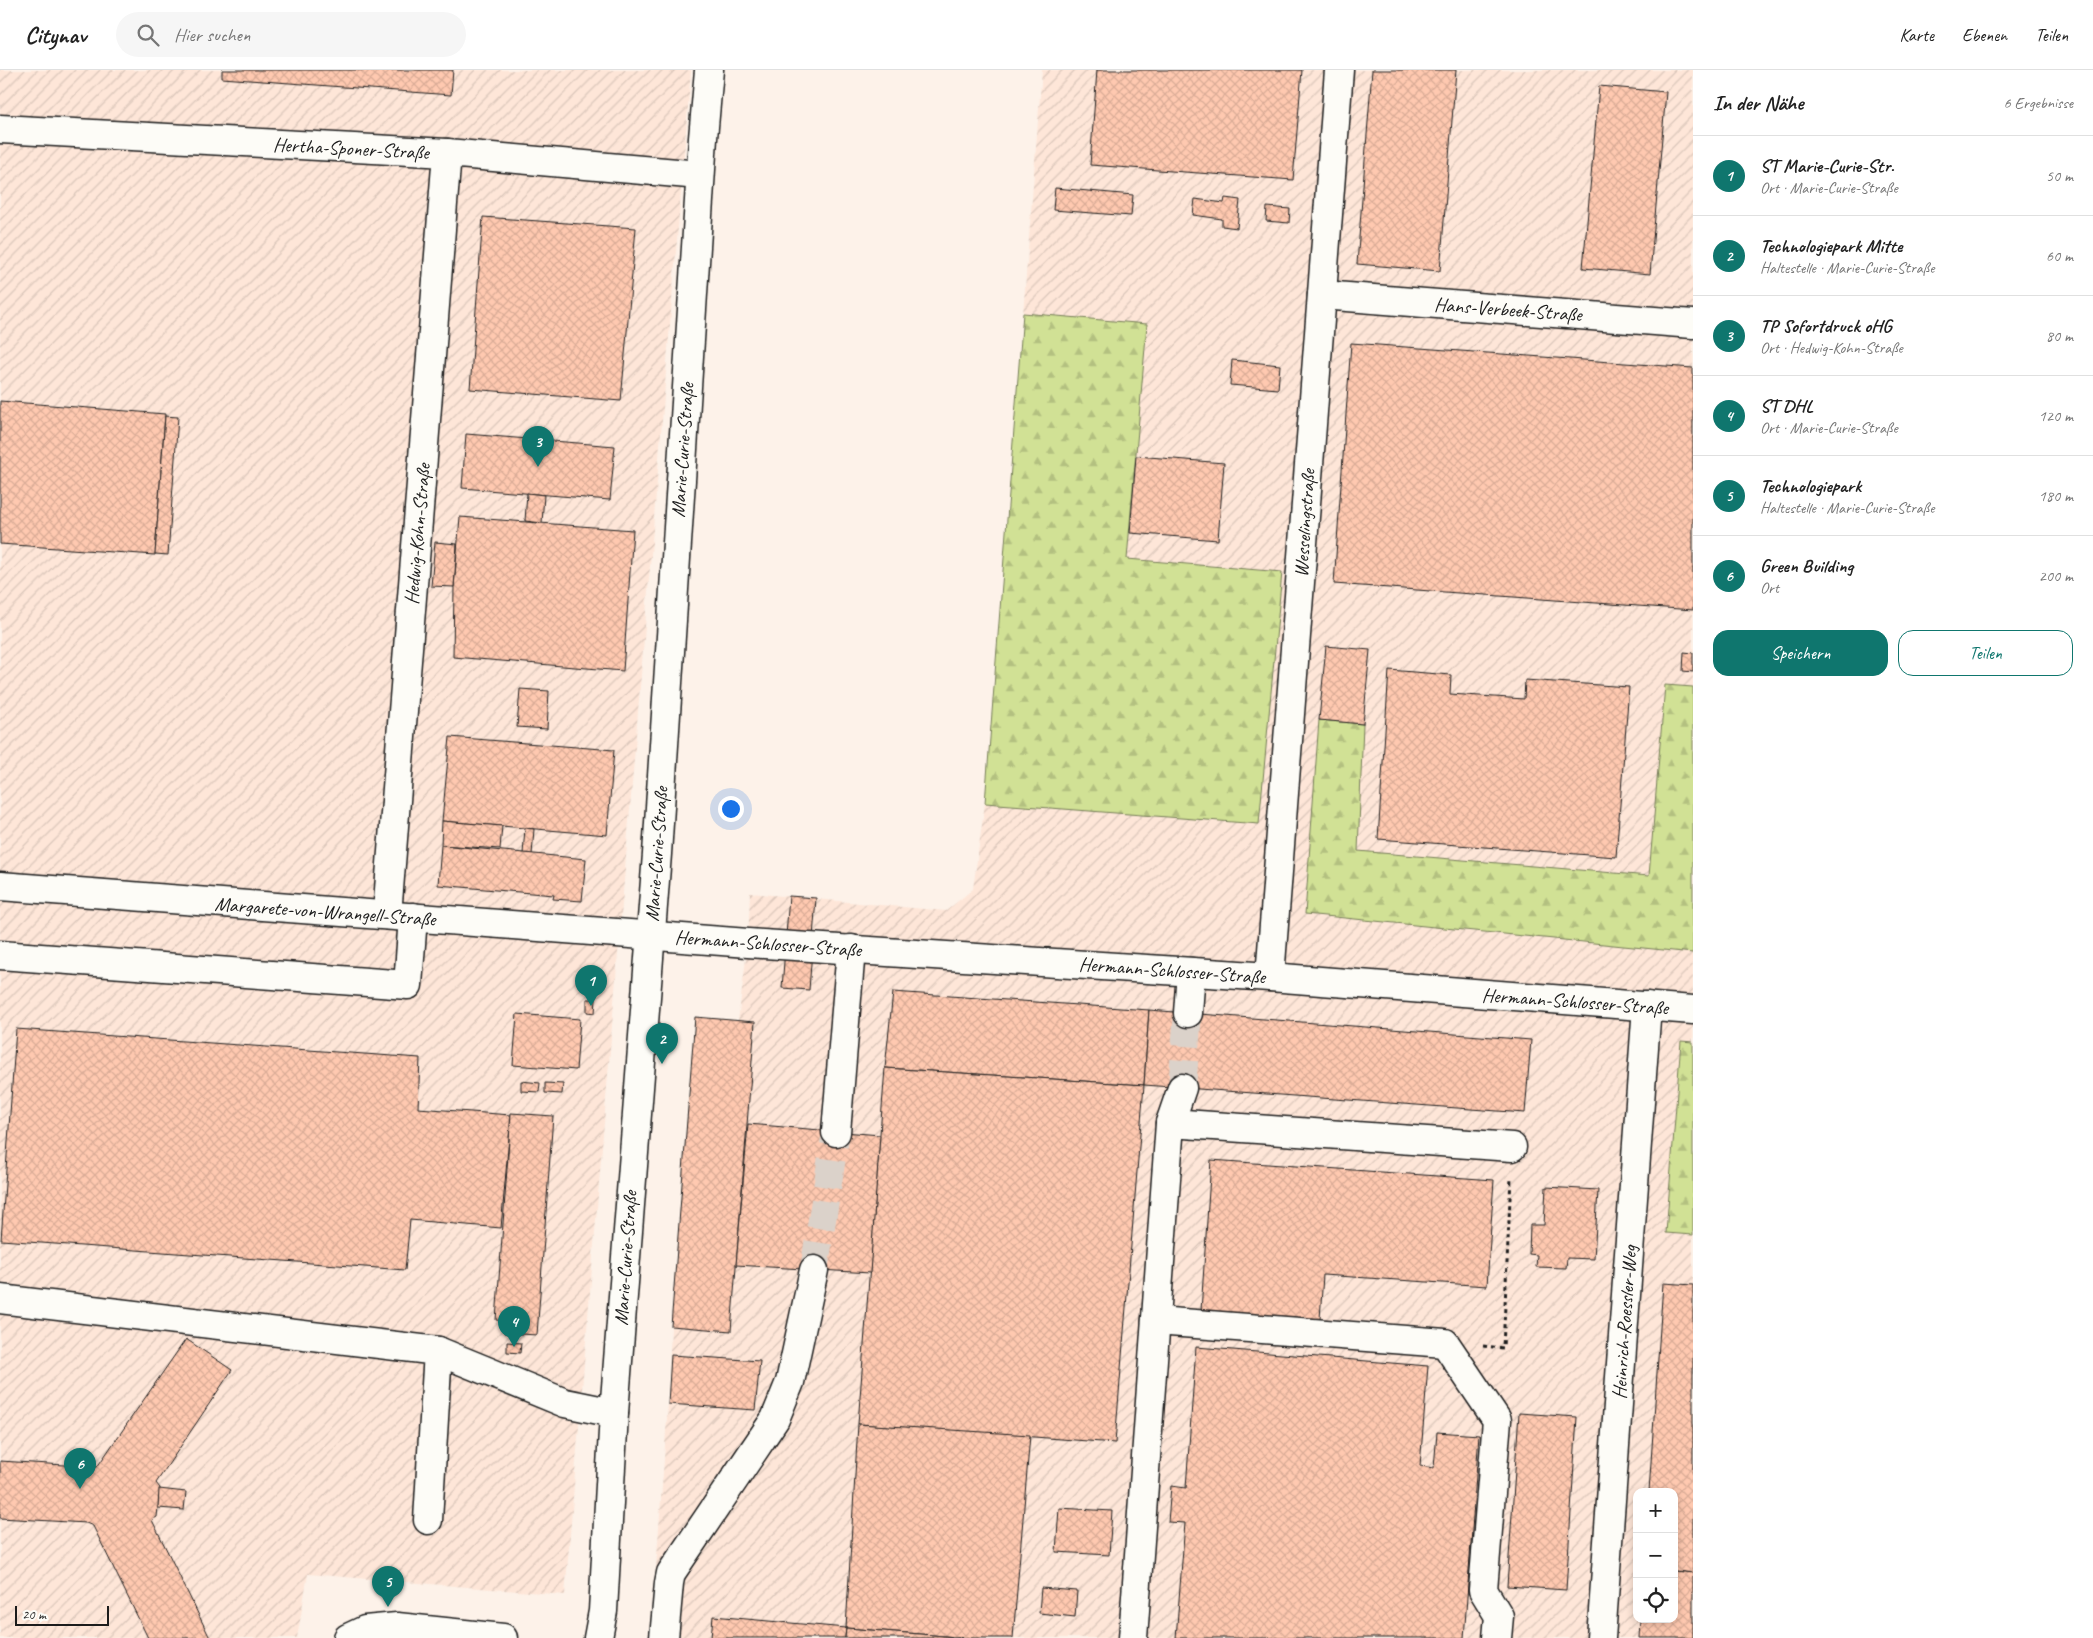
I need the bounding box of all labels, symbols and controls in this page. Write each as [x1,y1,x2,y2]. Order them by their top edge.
search box [116,12,466,57]
text: Citynav [25,20,86,50]
icon: search [134,21,162,49]
text: Hier suchen [174,23,250,47]
text: Karte [1899,24,1934,46]
text: Ebenen [1962,24,2007,46]
text: Teilen [2035,24,2068,46]
text: In der Nähe [1713,90,1803,116]
text: 6 Ergebnisse [2004,93,2073,113]
street label: Hertha-Sponer-Straße [272,132,431,165]
text: ST Marie-Curie-Str. [1760,154,1894,178]
text: 1 [1725,166,1733,186]
text: 50 m [2046,166,2073,186]
text: Ort · Marie-Curie-Straße [1760,178,1898,198]
text: Technologiepark Mitte [1760,234,1902,258]
text: 2 [1725,246,1733,266]
text: 60 m [2046,246,2073,266]
text: Haltestelle · Marie-Curie-Straße [1760,258,1934,278]
street label: Hans-Verbeek-Straße [1433,292,1584,327]
text: TP Sofortdruck oHG [1760,314,1892,338]
text: 3 [1725,326,1733,346]
text: 80 m [2046,326,2073,346]
text: Ort · Hedwig-Kohn-Straße [1760,338,1903,358]
street label: Marie-Curie-Straße [665,380,700,518]
text: ST DHL [1760,394,1813,418]
text: 4 [1725,406,1733,426]
text: 120 m [2039,406,2073,426]
text: Ort · Marie-Curie-Straße [1760,418,1898,438]
pin: 3 [522,426,554,467]
street label: Hedwig-Kohn-Straße [399,461,436,606]
street label: Wesselingstraße [1288,467,1321,578]
text: Technologiepark [1760,474,1861,498]
text: 5 [1726,486,1732,506]
text: 180 m [2039,486,2073,506]
text: Haltestelle · Marie-Curie-Straße [1760,498,1934,518]
text: Green Building [1760,554,1853,578]
text: 6 [1725,566,1733,586]
text: 200 m [2039,566,2073,586]
text: Ort [1760,578,1779,598]
button: Speichern [1713,630,1888,676]
button: Teilen [1898,630,2073,676]
street label: Marie-Curie-Straße [639,784,674,922]
your location [718,796,744,822]
street label: Margarete-von-Wrangell-Straße [214,891,438,932]
street label: Hermann-Schlosser-Straße [674,925,863,963]
street label: Hermann-Schlosser-Straße [1078,952,1267,990]
pin: 1 [575,965,607,1006]
street label: Hermann-Schlosser-Straße [1481,983,1670,1021]
pin: 2 [646,1023,678,1064]
street label: Marie-Curie-Straße [608,1188,643,1326]
street label: Heinrich-Roessler-Weg [1607,1243,1642,1400]
pin: 4 [498,1306,530,1347]
pin: 6 [64,1448,96,1489]
map controls [1633,1488,1678,1623]
button: + [1633,1488,1678,1533]
button: − [1633,1533,1678,1578]
pin: 5 [372,1566,404,1607]
button: locate [1633,1578,1678,1623]
scale bar [15,1603,109,1626]
text: 20 m [22,1606,46,1623]

